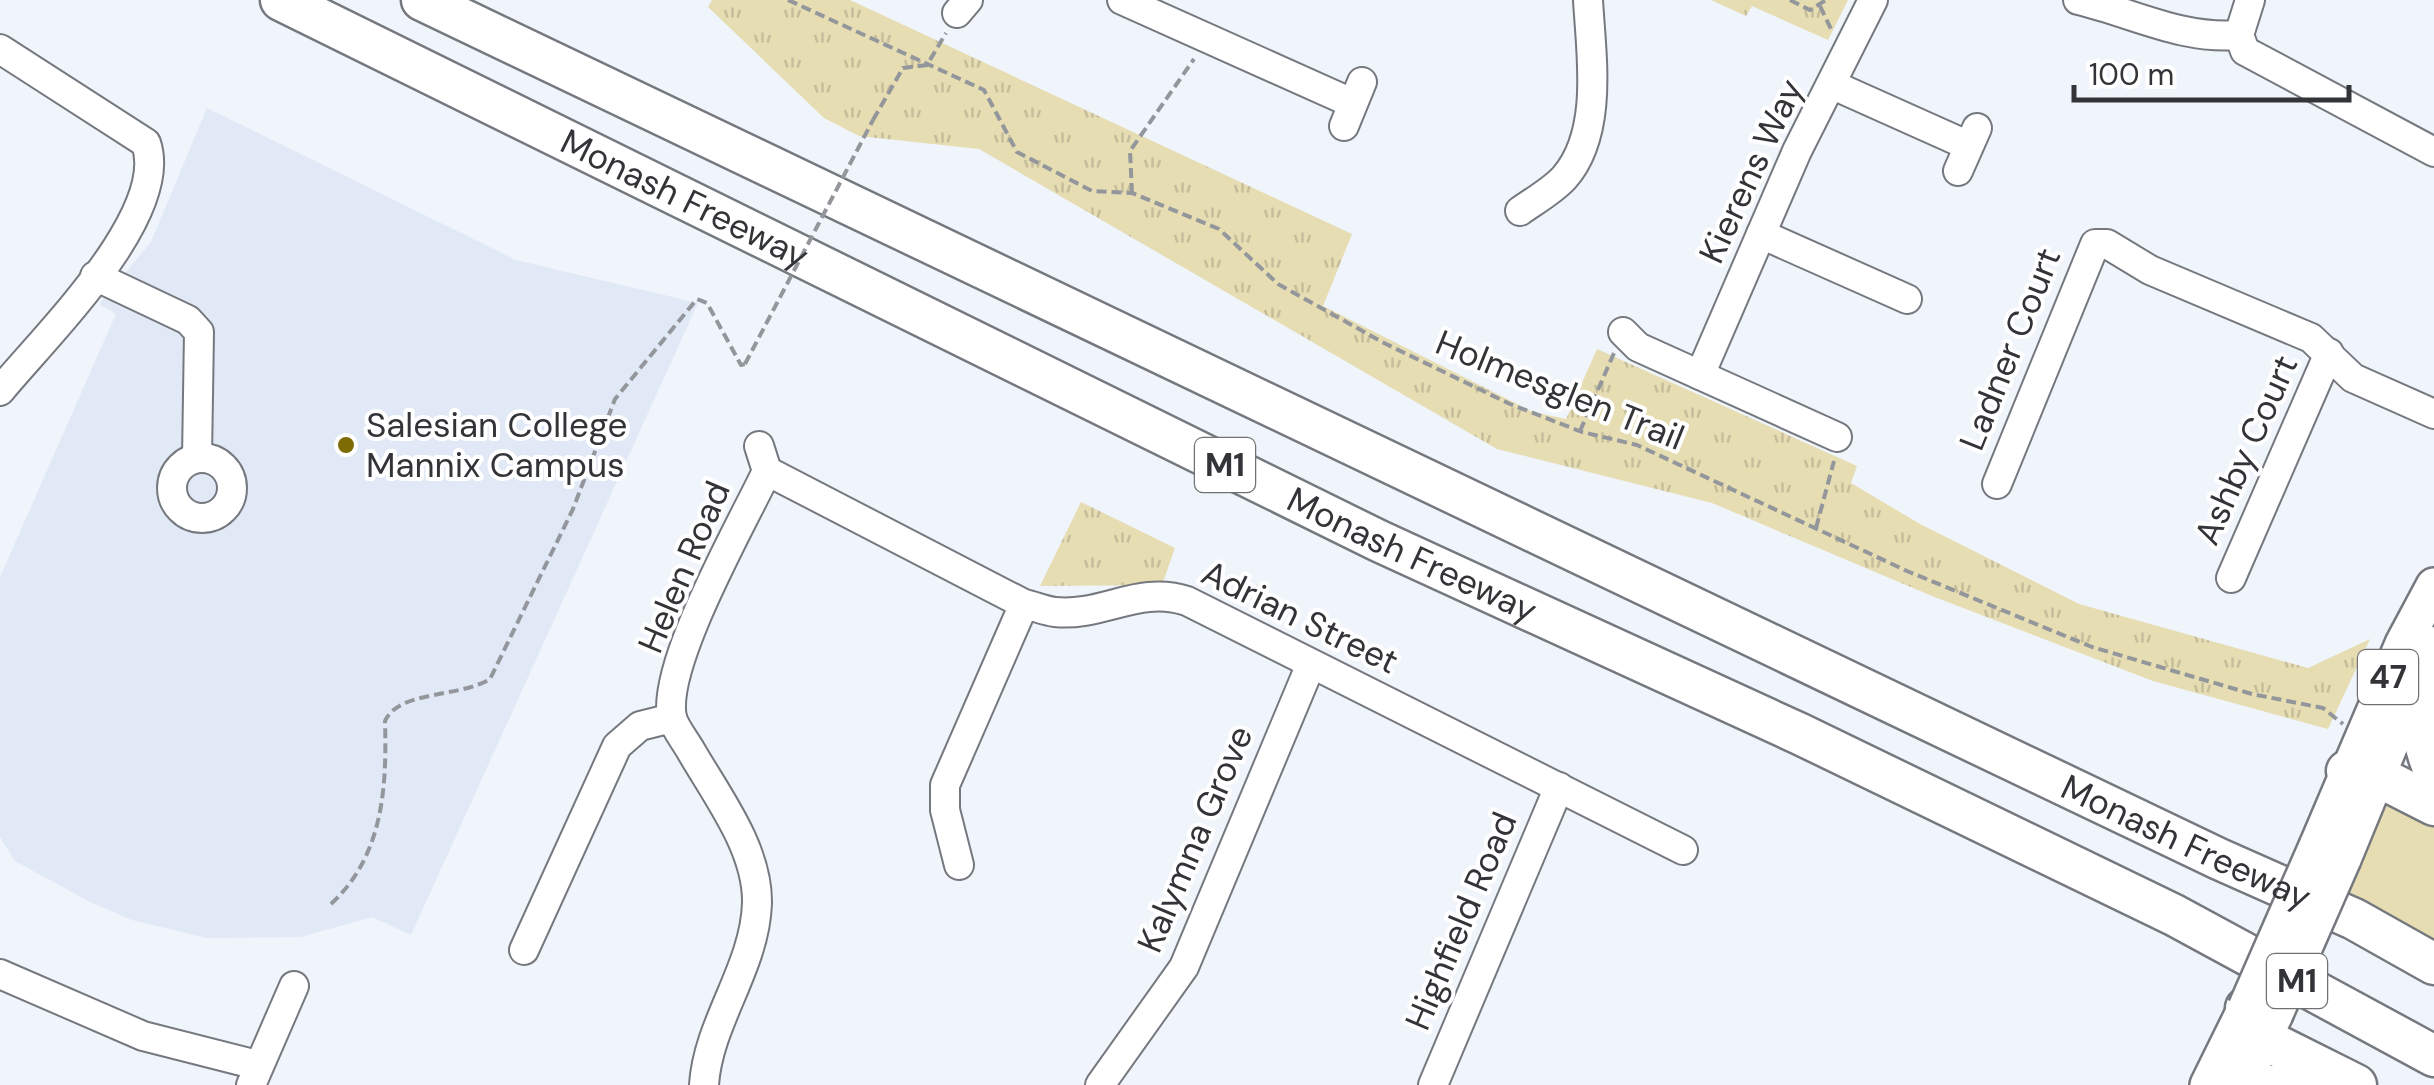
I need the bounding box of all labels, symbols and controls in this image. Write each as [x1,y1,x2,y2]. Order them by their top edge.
scale bar [2074,40,2349,102]
text: 100 m [2089,55,2174,94]
street label: Kierens Way [1688,72,1814,270]
street label: Monash Freeway [553,118,816,279]
street label: Ladner Court [1949,241,2071,457]
street label: Holmesglen Trail [1429,319,1691,461]
street label: Ashby Court [2184,348,2308,552]
place label: Salesian College Mannix Campus [366,402,627,488]
marker: Salesian College Mannix Campus [335,434,357,456]
road number: M1 [1195,438,1255,492]
street label: Helen Road [627,474,741,660]
street label: Monash Freeway [1280,476,1544,633]
street label: Adrian Street [1194,550,1406,684]
road number: 47 [2358,650,2418,704]
street label: Kalymna Grove [1127,719,1263,959]
street label: Monash Freeway [2054,764,2318,920]
street label: Highfield Road [1395,805,1527,1037]
road number: M1 [2267,954,2327,1008]

